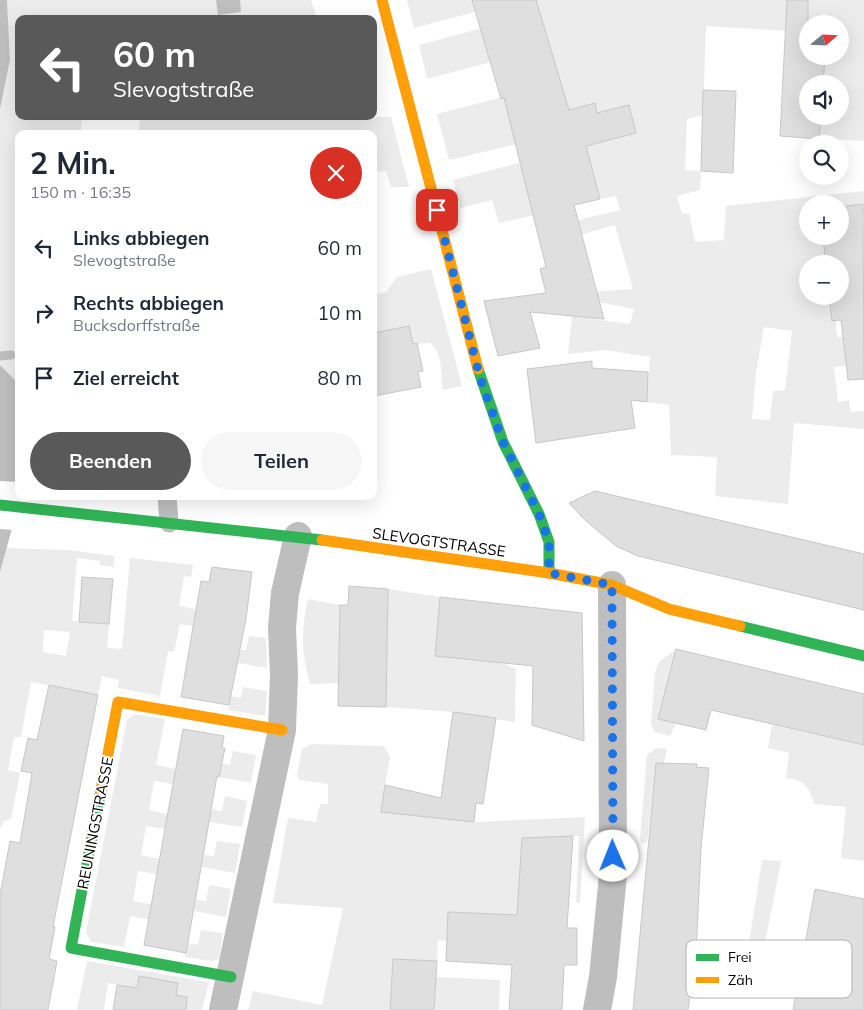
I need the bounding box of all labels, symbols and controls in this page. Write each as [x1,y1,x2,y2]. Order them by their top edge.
north arrow [799,15,849,65]
map controls [799,15,849,305]
text: 60 m [113,32,196,76]
icon: left [30,35,95,100]
text: Slevogtstraße [113,75,254,103]
button: sound [799,75,849,125]
button: search [799,135,849,185]
text: 2 Min. [30,144,116,182]
button: close [310,147,362,199]
text: 150 m · 16:35 [30,182,131,202]
pin [416,189,458,231]
button: + [799,195,849,245]
icon: arrive [423,196,451,224]
text: Links abbiegen [73,226,210,250]
icon: left [30,234,58,262]
text: 60 m [318,236,362,260]
text: Slevogtstraße [73,250,176,270]
button: − [799,255,849,305]
text: Rechts abbiegen [73,291,224,315]
icon: right [30,299,58,327]
text: 10 m [318,301,362,325]
text: Bucksdorffstraße [73,315,200,335]
icon: arrive [30,364,58,392]
text: Ziel erreicht [73,366,179,390]
text: 80 m [318,366,362,390]
button: Beenden [30,432,191,490]
button: Teilen [201,432,362,490]
street label: SLEVOGTSTRASSE [371,523,507,561]
street label: REUNINGSTRASSE [73,755,117,891]
position arrow [586,829,638,881]
legend [686,940,852,998]
text: Frei [728,948,752,966]
text: Zäh [728,971,753,989]

